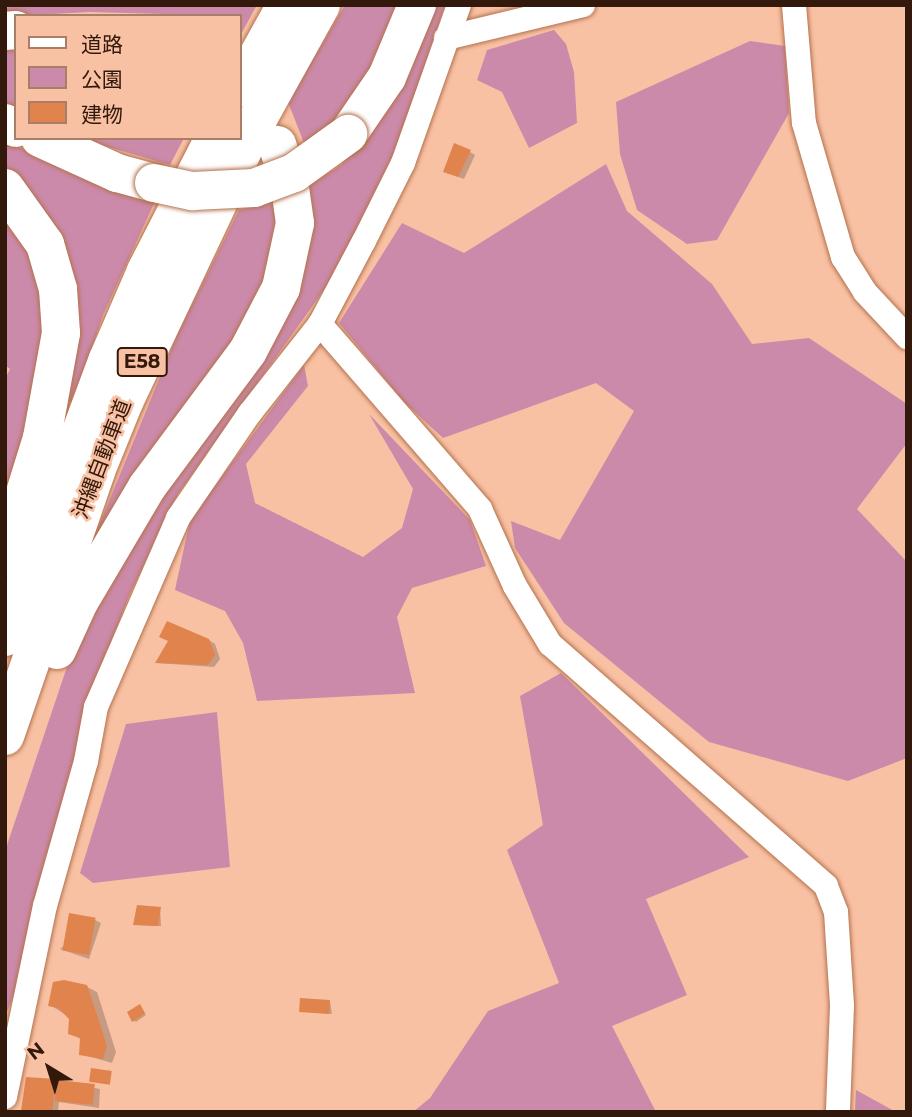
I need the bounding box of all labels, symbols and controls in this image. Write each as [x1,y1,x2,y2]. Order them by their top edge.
legend [14,14,242,140]
text: 道路 [81,32,123,57]
text: 公園 [81,67,123,92]
text: 建物 [81,102,123,127]
road number: E58 [116,346,168,378]
street label: 沖縄自動車道 [68,396,136,522]
north arrow [14,1033,84,1103]
text: N [23,1037,49,1065]

